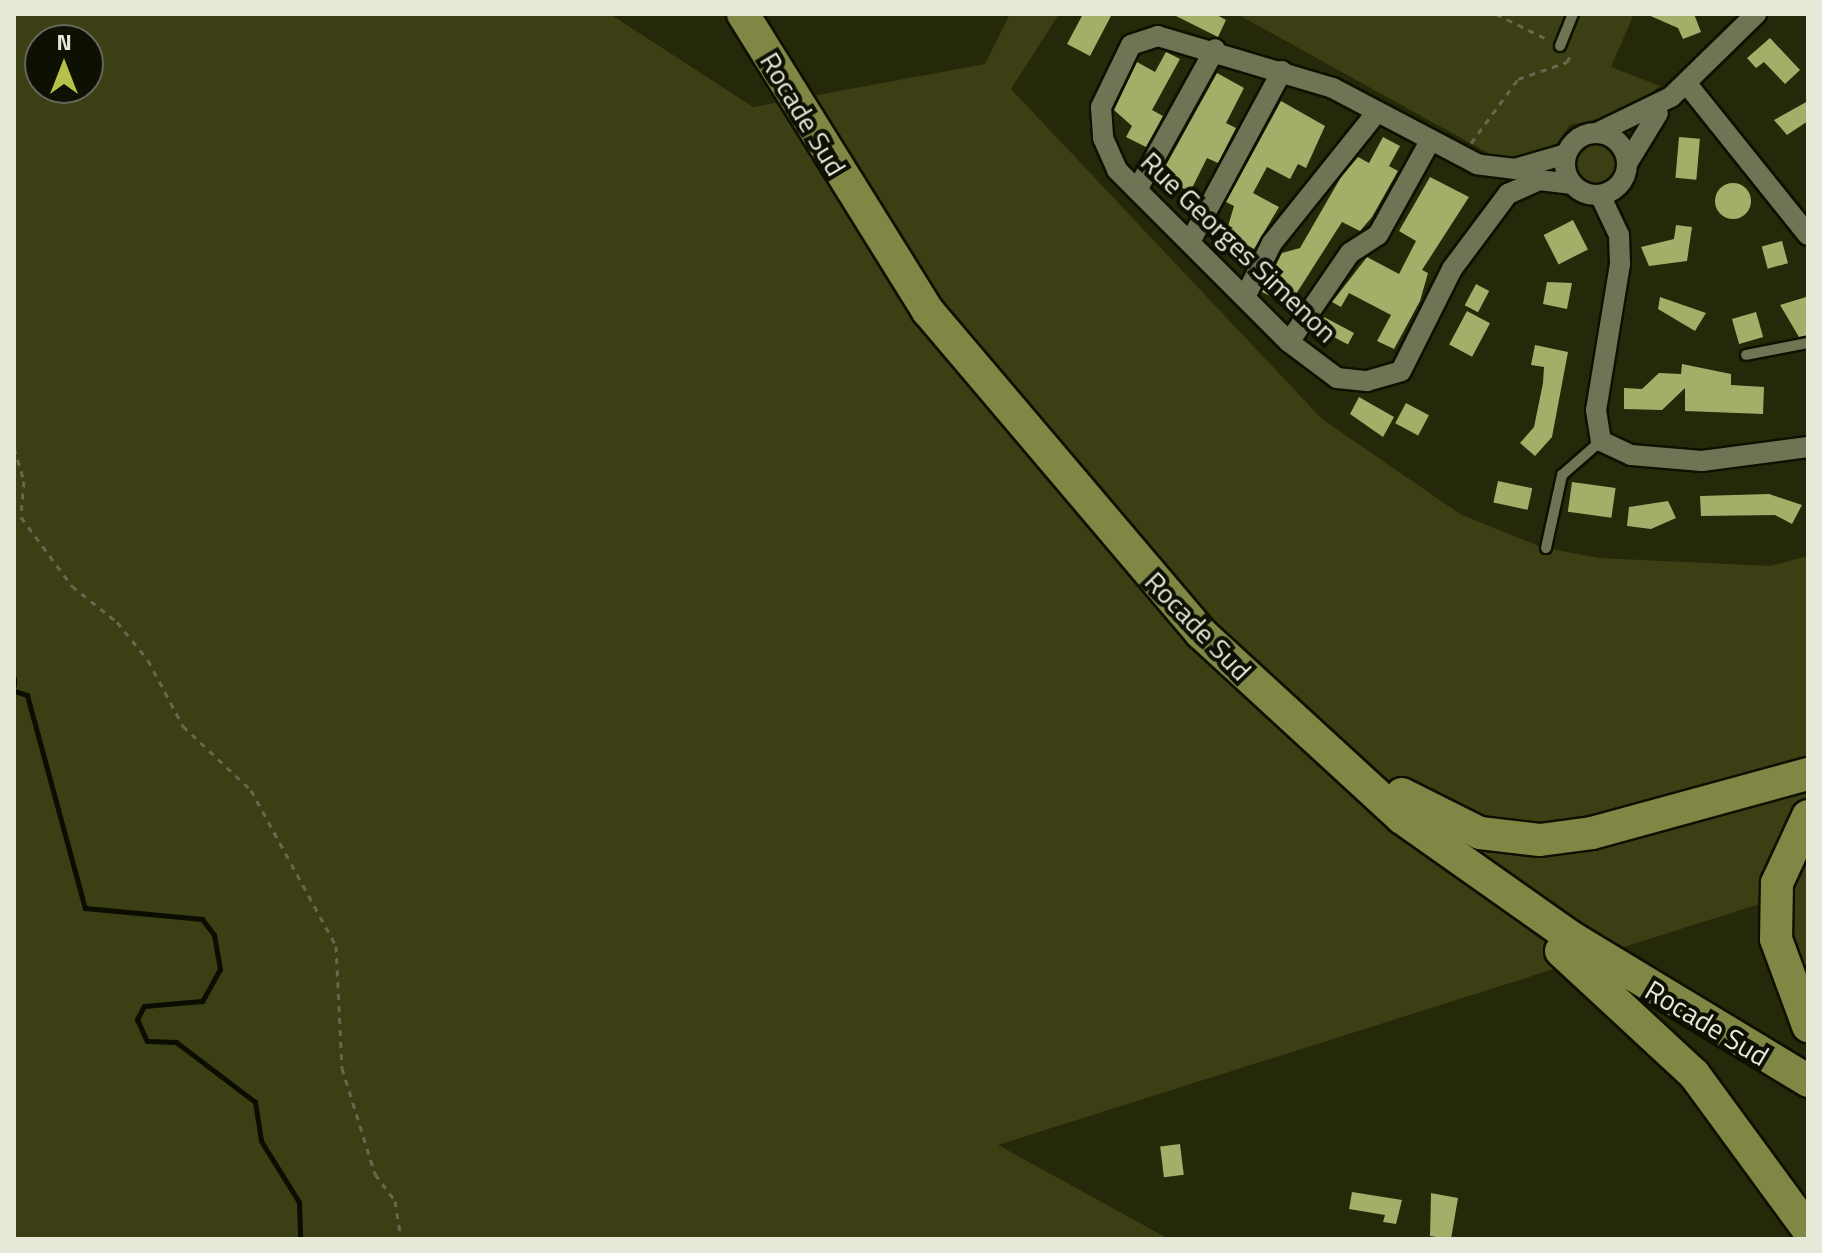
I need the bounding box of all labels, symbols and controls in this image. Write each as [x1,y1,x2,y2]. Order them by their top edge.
north arrow [24,24,104,104]
text: N [56,25,72,59]
street label: Rocade Sud [753,46,853,182]
street label: Rue Georges Simenon [1134,145,1344,349]
street label: Rocade Sud [1138,565,1258,687]
street label: Rocade Sud [1639,973,1775,1073]

